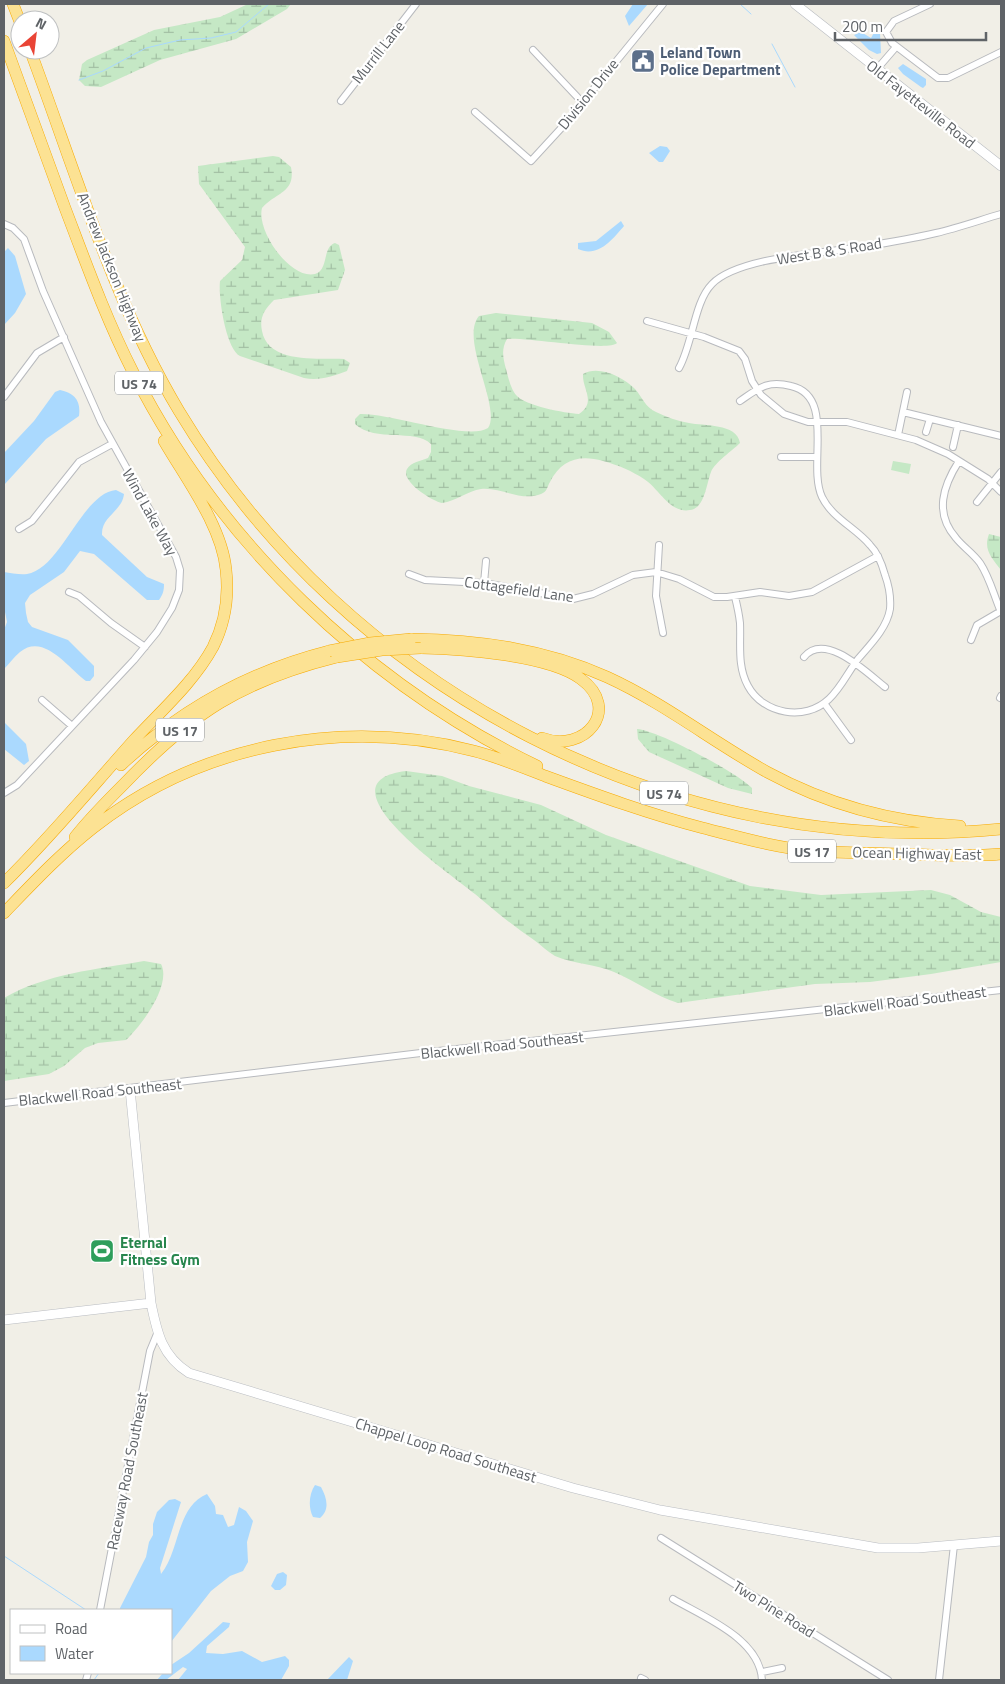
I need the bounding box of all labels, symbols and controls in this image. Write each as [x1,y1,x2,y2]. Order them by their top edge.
north arrow [10,10,60,60]
scale bar [835,10,986,42]
text: N [32,12,51,35]
street label: Murrill Lane [346,15,410,89]
text: 200 m [842,15,883,38]
place label: Leland Town Police Department [660,41,781,81]
public building icon: Leland Town Police Department [630,48,656,74]
street label: Division Drive [552,53,624,135]
street label: Old Fayetteville Road [862,54,980,154]
street label: Andrew Jackson Highway [72,189,152,345]
street label: West B & S Road [775,231,883,271]
road number: US 74 [115,372,163,394]
street label: Wind Lake Way [117,464,183,560]
street label: Cottagefield Lane [463,570,575,608]
road number: US 17 [156,718,204,742]
road number: US 74 [640,781,688,804]
road number: US 17 [788,839,836,862]
street label: Ocean Highway East [852,840,983,866]
street label: Blackwell Road Southeast [822,980,988,1022]
street label: Blackwell Road Southeast [419,1025,585,1065]
street label: Blackwell Road Southeast [17,1072,183,1112]
place label: Eternal Fitness Gym [120,1231,200,1271]
sports icon: Eternal Fitness Gym [89,1238,115,1264]
street label: Raceway Road Southeast [100,1389,154,1552]
street label: Chappel Loop Road Southeast [353,1411,540,1489]
street label: Two Pine Road [728,1575,820,1643]
legend [10,1609,172,1674]
text: Road [55,1617,87,1640]
text: Water [55,1642,94,1665]

